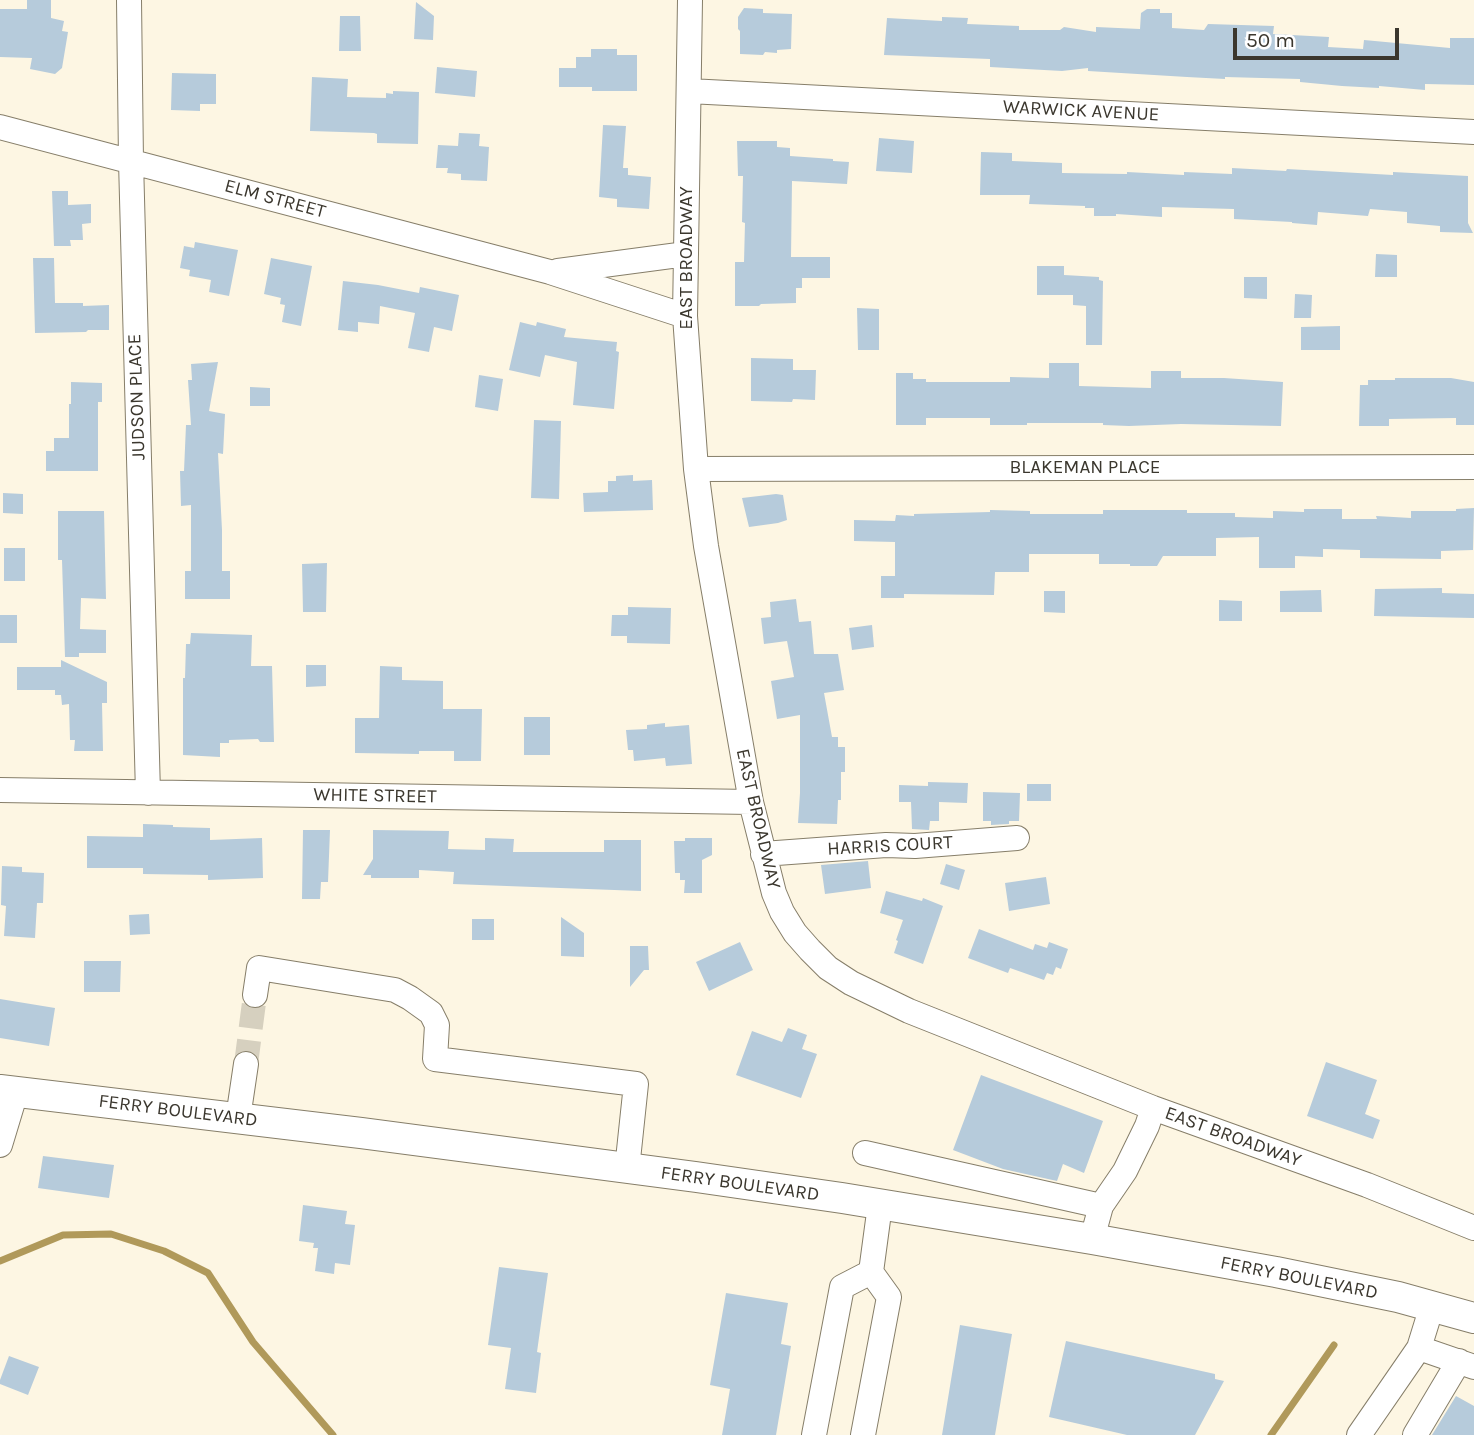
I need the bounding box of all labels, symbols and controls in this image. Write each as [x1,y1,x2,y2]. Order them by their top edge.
scale bar [1236,14,1402,58]
text: 50 m [1246,28,1295,52]
street label: WARWICK AVENUE [1002,96,1160,126]
street label: ELM STREET [222,175,328,223]
street label: EAST BROADWAY [676,186,698,330]
street label: JUDSON PLACE [123,333,151,461]
street label: BLAKEMAN PLACE [1010,457,1160,479]
street label: EAST BROADWAY [731,747,785,891]
street label: WHITE STREET [313,784,437,808]
street label: HARRIS COURT [827,831,953,861]
street label: FERRY BOULEVARD [97,1090,259,1132]
street label: EAST BROADWAY [1162,1102,1304,1172]
street label: FERRY BOULEVARD [659,1162,821,1206]
street label: FERRY BOULEVARD [1218,1252,1380,1304]

